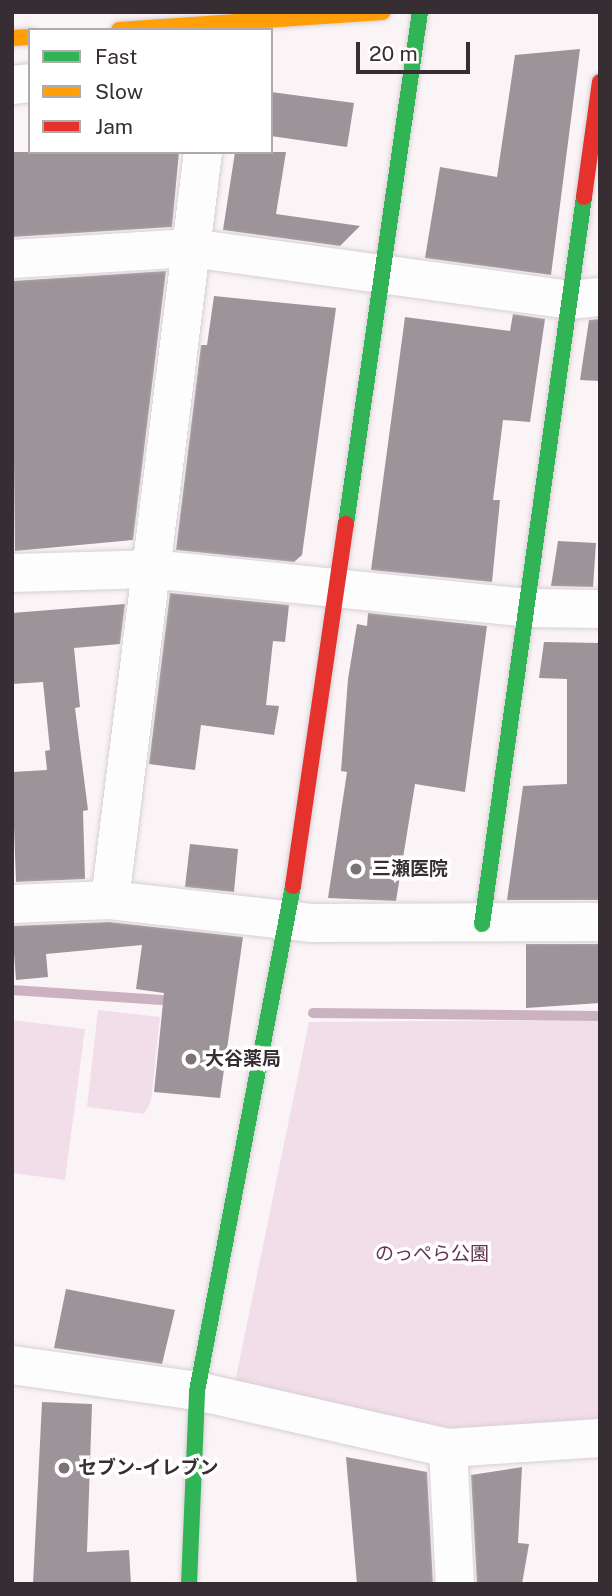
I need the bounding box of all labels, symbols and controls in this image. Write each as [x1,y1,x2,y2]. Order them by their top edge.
legend [28,28,273,154]
scale bar [360,28,474,72]
text: 20 m [369,41,418,66]
text: Fast [95,44,137,69]
text: Slow [95,79,143,104]
text: Jam [95,114,133,139]
place label: 三瀬医院 [372,858,448,880]
marker: 三瀬医院 [346,859,366,879]
place label: 大谷薬局 [205,1048,281,1070]
marker: 大谷薬局 [183,1051,199,1067]
park label: のっぺら公園 [375,1243,489,1265]
place label: セブン-イレブン [78,1457,218,1479]
marker: セブン-イレブン [56,1460,72,1476]

